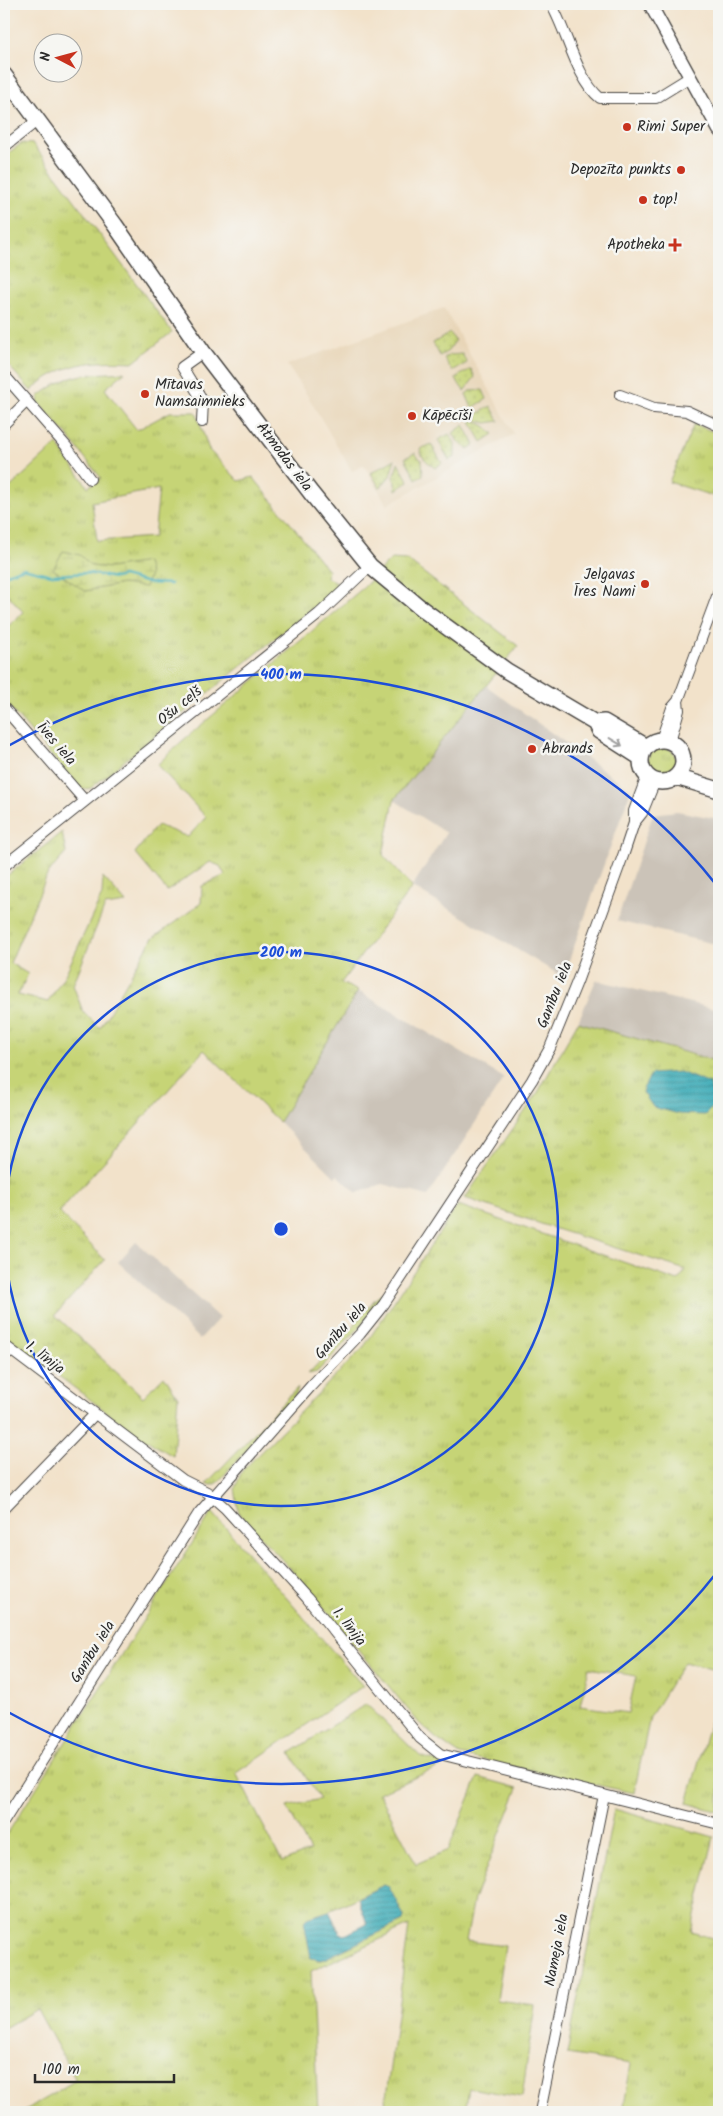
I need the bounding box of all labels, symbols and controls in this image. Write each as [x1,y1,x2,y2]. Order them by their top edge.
north arrow [32,32,82,82]
text: N [35,51,57,62]
place label: Rimi Super [637,115,706,139]
marker: Rimi Super [621,121,633,133]
place label: Depozīta punkts [570,158,672,182]
marker: Depozīta punkts [675,164,687,176]
place label: top! [653,188,678,212]
marker: top! [637,194,649,206]
place label: Apotheka [607,233,665,257]
marker: Apotheka [669,239,681,251]
place label: Mītavas Namsaimnieks [155,373,245,414]
marker: Mītavas Namsaimnieks [139,388,151,400]
place label: Kāpēcīši [422,404,473,428]
marker: Kāpēcīši [406,410,418,422]
street label: Atmodas iela [250,417,318,497]
place label: Jelgavas Īres Nami [574,563,636,604]
marker: Jelgavas Īres Nami [639,578,651,590]
text: 400 m [260,663,302,687]
street label: Ošu ceļš [152,680,208,732]
street label: Īves iela [30,717,82,771]
place label: Abrands [542,737,593,761]
one-way arrow [608,738,622,748]
marker: Abrands [526,743,538,755]
text: 200 m [260,941,302,965]
street label: Ganību iela [531,958,579,1032]
centre of rings [272,1220,290,1238]
street label: Ganību iela [309,1297,373,1365]
street label: 1. līnija [20,1335,70,1381]
street label: 1. līnija [326,1602,372,1652]
street label: Ganību iela [64,1616,122,1688]
street label: Nameja iela [538,1911,576,1989]
scale bar [35,2051,174,2083]
text: 100 m [42,2058,80,2082]

